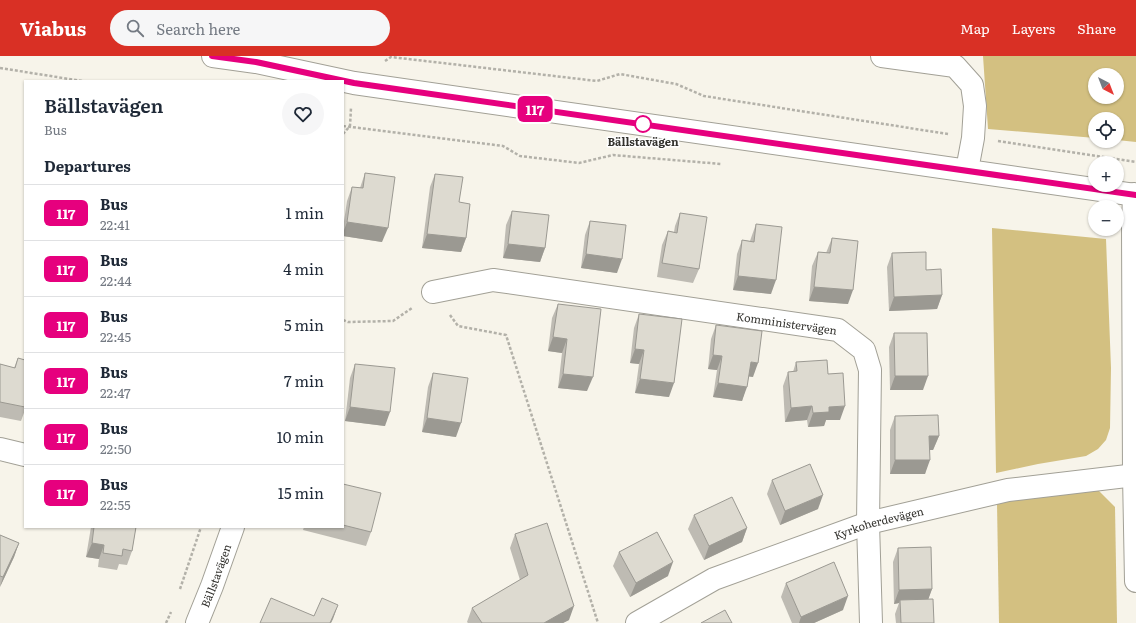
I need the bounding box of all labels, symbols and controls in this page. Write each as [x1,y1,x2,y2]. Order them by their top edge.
search box [110,10,390,46]
text: Viabus [20,14,86,42]
icon: search [124,17,146,39]
text: Search here [156,17,240,40]
text: Map [960,18,990,38]
text: Layers [1012,18,1055,38]
text: Share [1077,18,1116,38]
north arrow [1088,68,1124,104]
map controls [1088,68,1124,236]
text: Bällstavägen [44,91,163,119]
button: heart [282,93,324,135]
line badge: 117 [512,96,558,122]
text: 117 [526,99,544,119]
button: locate [1088,112,1124,148]
marker: Bällstavägen [634,115,652,133]
text: Bus [44,120,67,139]
place label: Bällstavägen [607,133,679,149]
text: Departures [44,154,131,177]
button: + [1088,156,1124,192]
text: Bus [100,192,128,215]
button: − [1088,200,1124,236]
text: 1 min [285,201,324,224]
text: 117 [57,203,75,223]
text: 22:41 [100,215,130,234]
text: Bus [100,248,128,271]
text: 4 min [283,257,324,280]
text: 117 [57,259,75,279]
text: 22:44 [100,271,132,290]
text: Bus [100,304,128,327]
street label: Komministervägen [735,307,838,338]
text: 5 min [284,313,324,336]
text: 117 [57,315,75,335]
text: 22:45 [100,327,131,346]
text: Bus [100,360,128,383]
text: 7 min [284,369,324,392]
text: 117 [57,371,75,391]
text: 22:47 [100,383,131,402]
text: Bus [100,416,128,439]
text: 10 min [277,425,324,448]
text: 117 [57,427,75,447]
text: 22:50 [100,439,132,458]
text: Bus [100,472,128,495]
text: 15 min [278,481,324,504]
text: 117 [57,483,75,503]
text: 22:55 [100,495,131,514]
street label: Kyrkoherdevägen [832,502,925,543]
street label: Bällstavägen [196,542,234,610]

